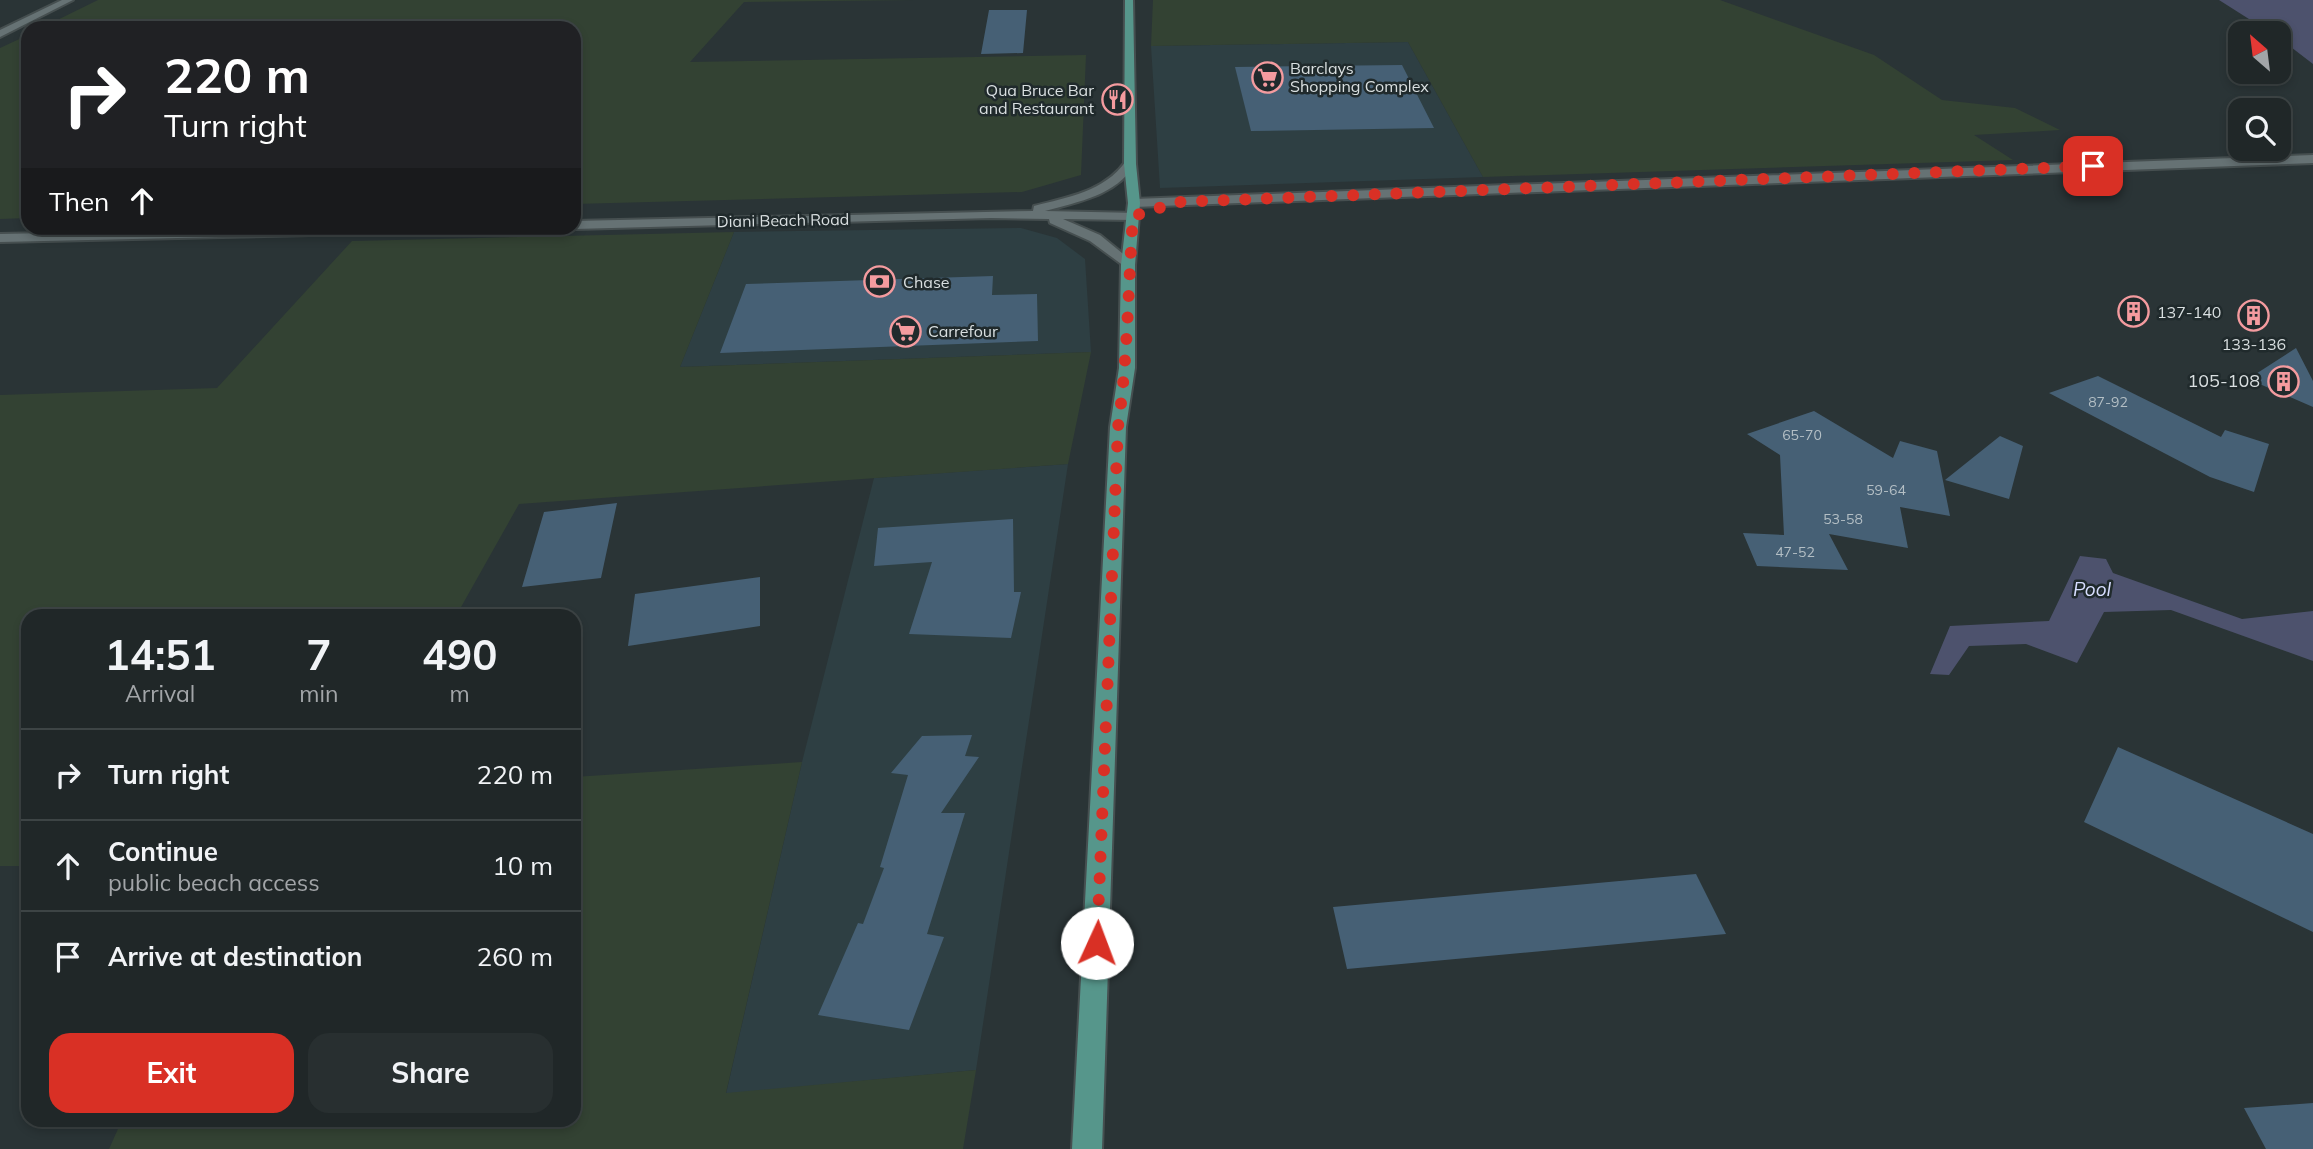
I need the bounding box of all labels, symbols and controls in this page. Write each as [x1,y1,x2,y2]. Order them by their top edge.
north arrow [2228,21,2291,84]
map controls [2228,21,2291,161]
text: 220 m [164,44,310,105]
icon: right [49,49,140,140]
place label: Barclays Shopping Complex [1290,58,1429,96]
supermarket icon: Barclays Shopping Complex [1250,60,1284,94]
place label: Qua Bruce Bar and Restaurant [979,80,1094,118]
restaurant icon: Qua Bruce Bar and Restaurant [1100,82,1134,116]
button: search [2228,98,2291,161]
text: Turn right [164,105,307,145]
pin [2063,136,2123,196]
icon: arrive [2074,147,2112,185]
icon: ahead [123,182,161,220]
text: Then [49,185,109,218]
street label: Diani Beach Road [717,209,849,231]
bank icon: Chase [863,265,897,299]
place label: Chase [903,272,950,292]
building icon: 137-140 [2117,295,2151,329]
building icon: 133-136 [2237,298,2271,332]
place label: 137-140 [2157,302,2221,322]
supermarket icon: Carrefour [888,314,922,348]
place label: Carrefour [928,321,998,341]
place label: 133-136 [2222,334,2286,354]
building icon: 105-108 [2266,364,2300,398]
place label: 105-108 [2187,369,2260,392]
house number: 87-92 [2088,393,2128,411]
house number: 65-70 [1782,426,1822,444]
house number: 59-64 [1866,481,1906,499]
house number: 53-58 [1823,510,1863,528]
house number: 47-52 [1775,543,1815,561]
water label: Pool [2073,577,2112,601]
text: 14:51 [105,628,216,681]
text: 7 [306,628,331,681]
text: 490 [422,628,497,681]
text: Arrival [125,679,195,708]
text: min [299,679,338,708]
text: m [450,679,470,708]
icon: right [49,756,87,794]
text: Turn right [108,758,229,791]
text: 220 m [477,758,553,791]
text: Continue [108,835,218,868]
icon: ahead [49,847,87,885]
text: 10 m [492,849,553,882]
text: public beach access [108,868,320,897]
position arrow [1060,906,1134,980]
icon: arrive [49,938,87,976]
text: Arrive at destination [108,940,363,973]
text: 260 m [477,940,553,973]
button: Exit [49,1033,294,1113]
button: Share [308,1033,553,1113]

